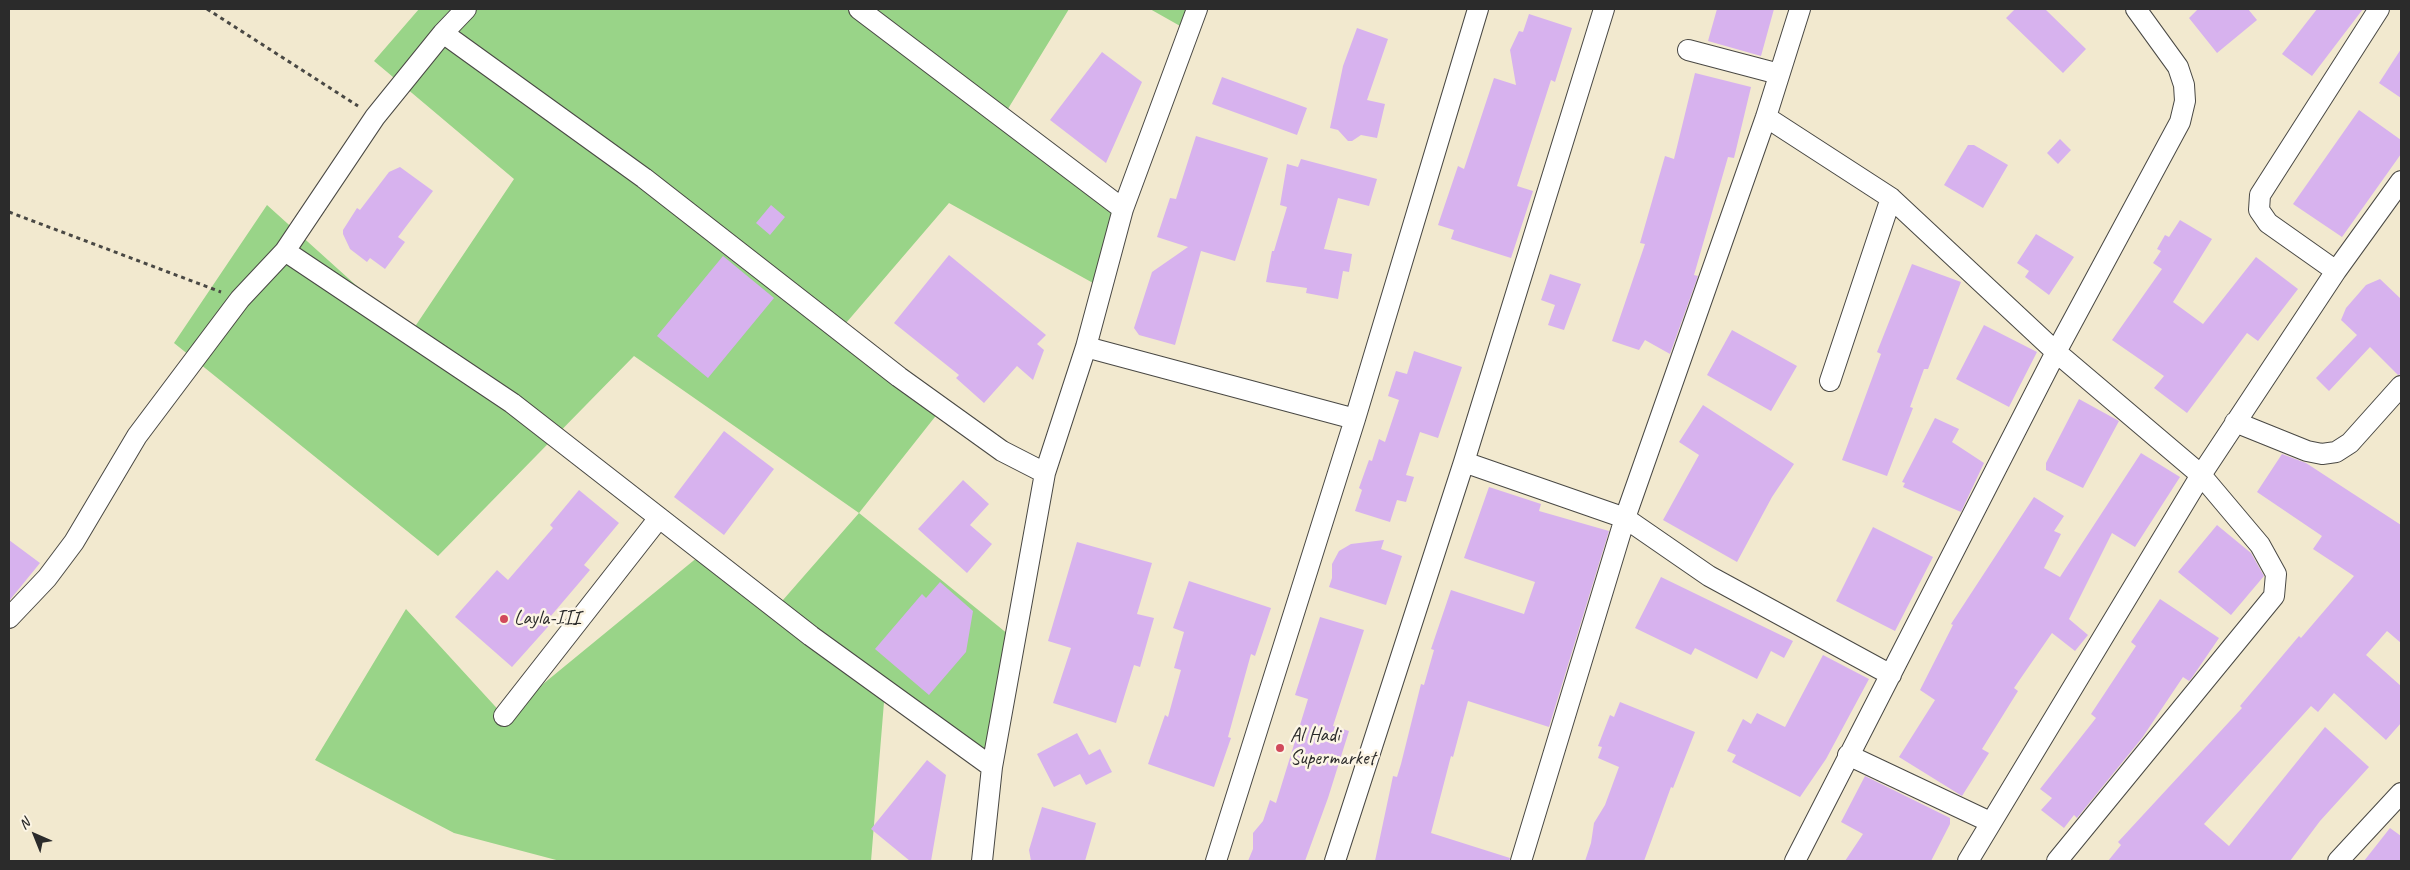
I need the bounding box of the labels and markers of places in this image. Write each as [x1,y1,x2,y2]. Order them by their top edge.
place label: Layla-III [514,607,580,631]
marker: Layla-III [498,613,510,625]
place label: Al Hadi Supermarket [1290,724,1375,771]
marker: Al Hadi Supermarket [1274,742,1286,754]

